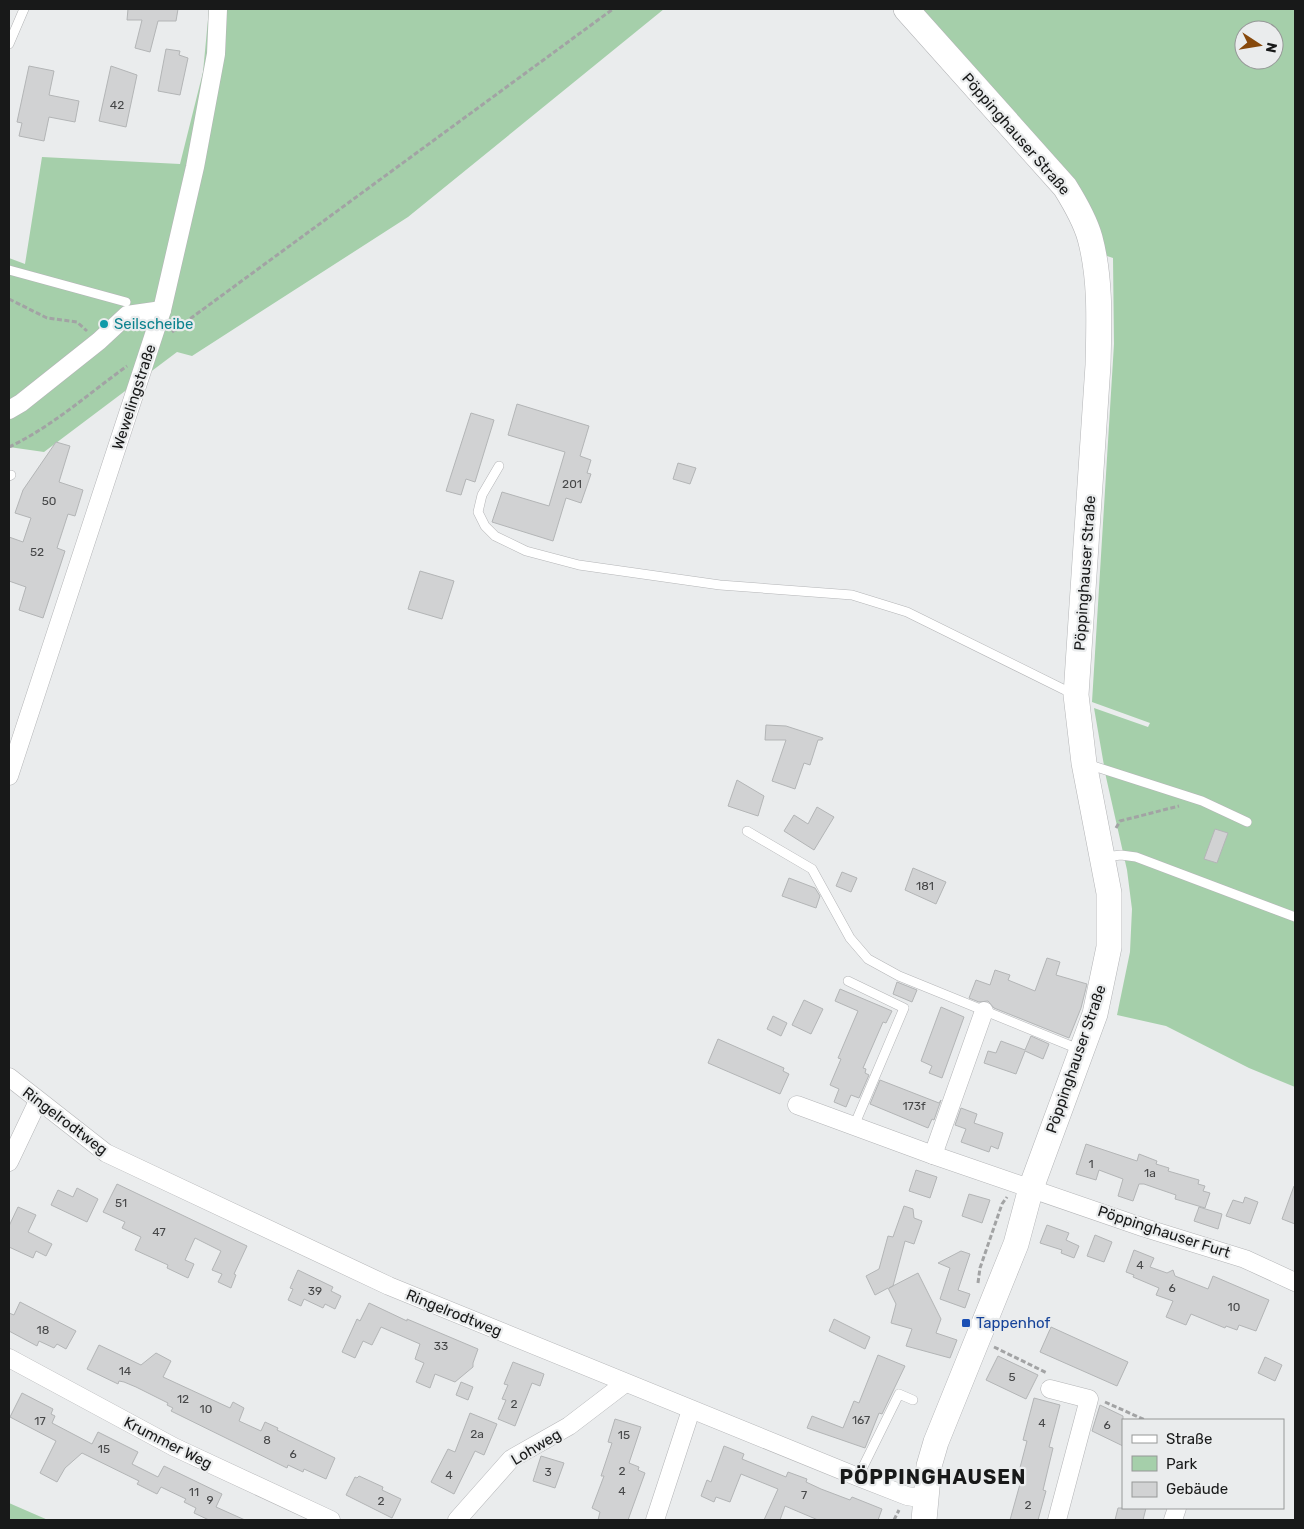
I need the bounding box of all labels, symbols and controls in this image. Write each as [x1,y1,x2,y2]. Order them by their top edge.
north arrow [1234,20,1284,70]
text: N [1262,41,1281,54]
street label: Pöppinghauser Straße [958,69,1074,199]
house number: 42 [110,98,124,112]
place label: Seilscheibe [114,315,193,333]
marker: Seilscheibe [98,318,110,330]
street label: Wewelingstraße [108,342,160,452]
house number: 201 [562,477,582,491]
house number: 50 [42,494,56,508]
street label: Pöppinghauser Straße [1071,495,1099,651]
house number: 52 [30,545,44,559]
house number: 181 [916,879,934,893]
street label: Pöppinghauser Straße [1042,983,1110,1135]
street label: Ringelrodtweg [19,1083,111,1159]
house number: 173f [902,1099,926,1113]
house number: 1 [1088,1157,1094,1171]
house number: 1a [1144,1166,1156,1180]
house number: 51 [115,1196,127,1210]
street label: Pöppinghauser Furt [1095,1202,1233,1262]
house number: 47 [152,1225,166,1239]
house number: 4 [1136,1258,1144,1272]
house number: 6 [1168,1281,1176,1295]
house number: 39 [308,1284,322,1298]
street label: Ringelrodtweg [403,1286,505,1340]
house number: 10 [1228,1300,1240,1314]
place label: Tappenhof [976,1314,1051,1332]
marker: Tappenhof [960,1317,972,1329]
house number: 18 [37,1323,49,1337]
house number: 33 [434,1339,448,1353]
house number: 14 [119,1364,132,1378]
house number: 5 [1008,1370,1016,1384]
house number: 12 [177,1392,189,1406]
house number: 2 [510,1397,518,1411]
house number: 10 [200,1402,212,1416]
street label: Krummer Weg [121,1413,215,1473]
house number: 167 [852,1413,870,1427]
house number: 17 [34,1414,46,1428]
house number: 4 [1038,1416,1046,1430]
house number: 6 [1103,1418,1111,1432]
legend [1122,1419,1284,1509]
street label: Lohweg [508,1425,564,1469]
house number: 2a [470,1427,484,1441]
house number: 15 [618,1428,630,1442]
text: Straße [1166,1430,1212,1448]
house number: 8 [263,1433,271,1447]
house number: 15 [98,1442,110,1456]
house number: 6 [289,1447,297,1461]
text: Park [1166,1455,1197,1473]
house number: 2 [618,1464,626,1478]
house number: 3 [544,1465,552,1479]
district label: PÖPPINGHAUSEN [840,1465,1026,1489]
house number: 4 [445,1468,453,1482]
text: Gebäude [1166,1480,1228,1498]
house number: 4 [618,1484,626,1498]
house number: 11 [189,1485,199,1499]
house number: 7 [801,1488,807,1502]
house number: 9 [206,1493,214,1507]
house number: 2 [377,1494,385,1508]
house number: 2 [1024,1498,1032,1512]

